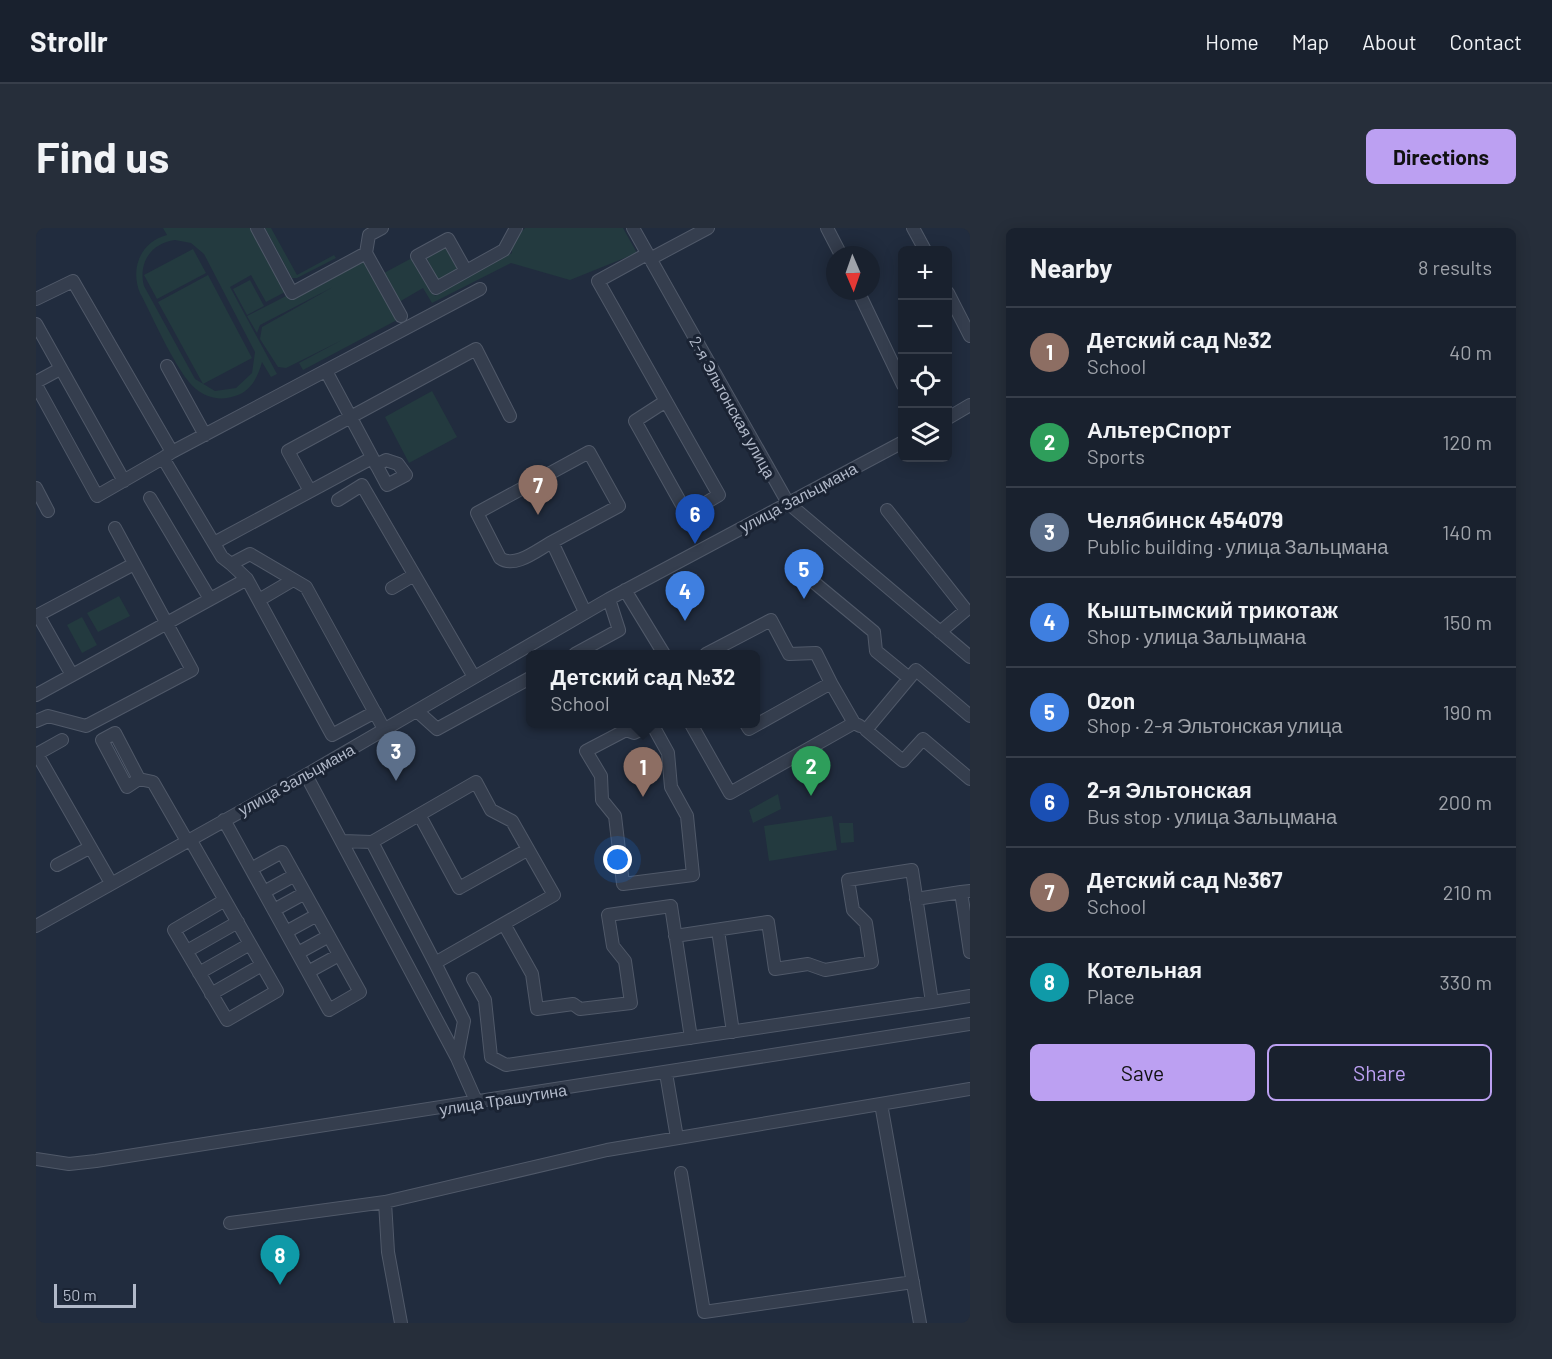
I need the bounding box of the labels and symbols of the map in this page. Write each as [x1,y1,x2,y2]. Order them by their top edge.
north arrow [826,246,880,300]
street label: 2-я Эльтонская улица [686,333,780,481]
street label: улица Зальцмана [736,458,860,536]
pin: 7 [518,466,558,515]
pin: 6 [676,494,714,544]
pin: 5 [784,550,824,599]
pin: 4 [666,572,704,621]
pin: 3 [376,732,416,781]
street label: улица Зальцмана [234,739,358,819]
pin: 2 [792,746,830,796]
pin: 1 [624,748,662,797]
your location [603,845,632,874]
street label: улица Трашутина [438,1080,568,1118]
pin: 8 [260,1236,300,1285]
scale bar [54,1281,136,1308]

